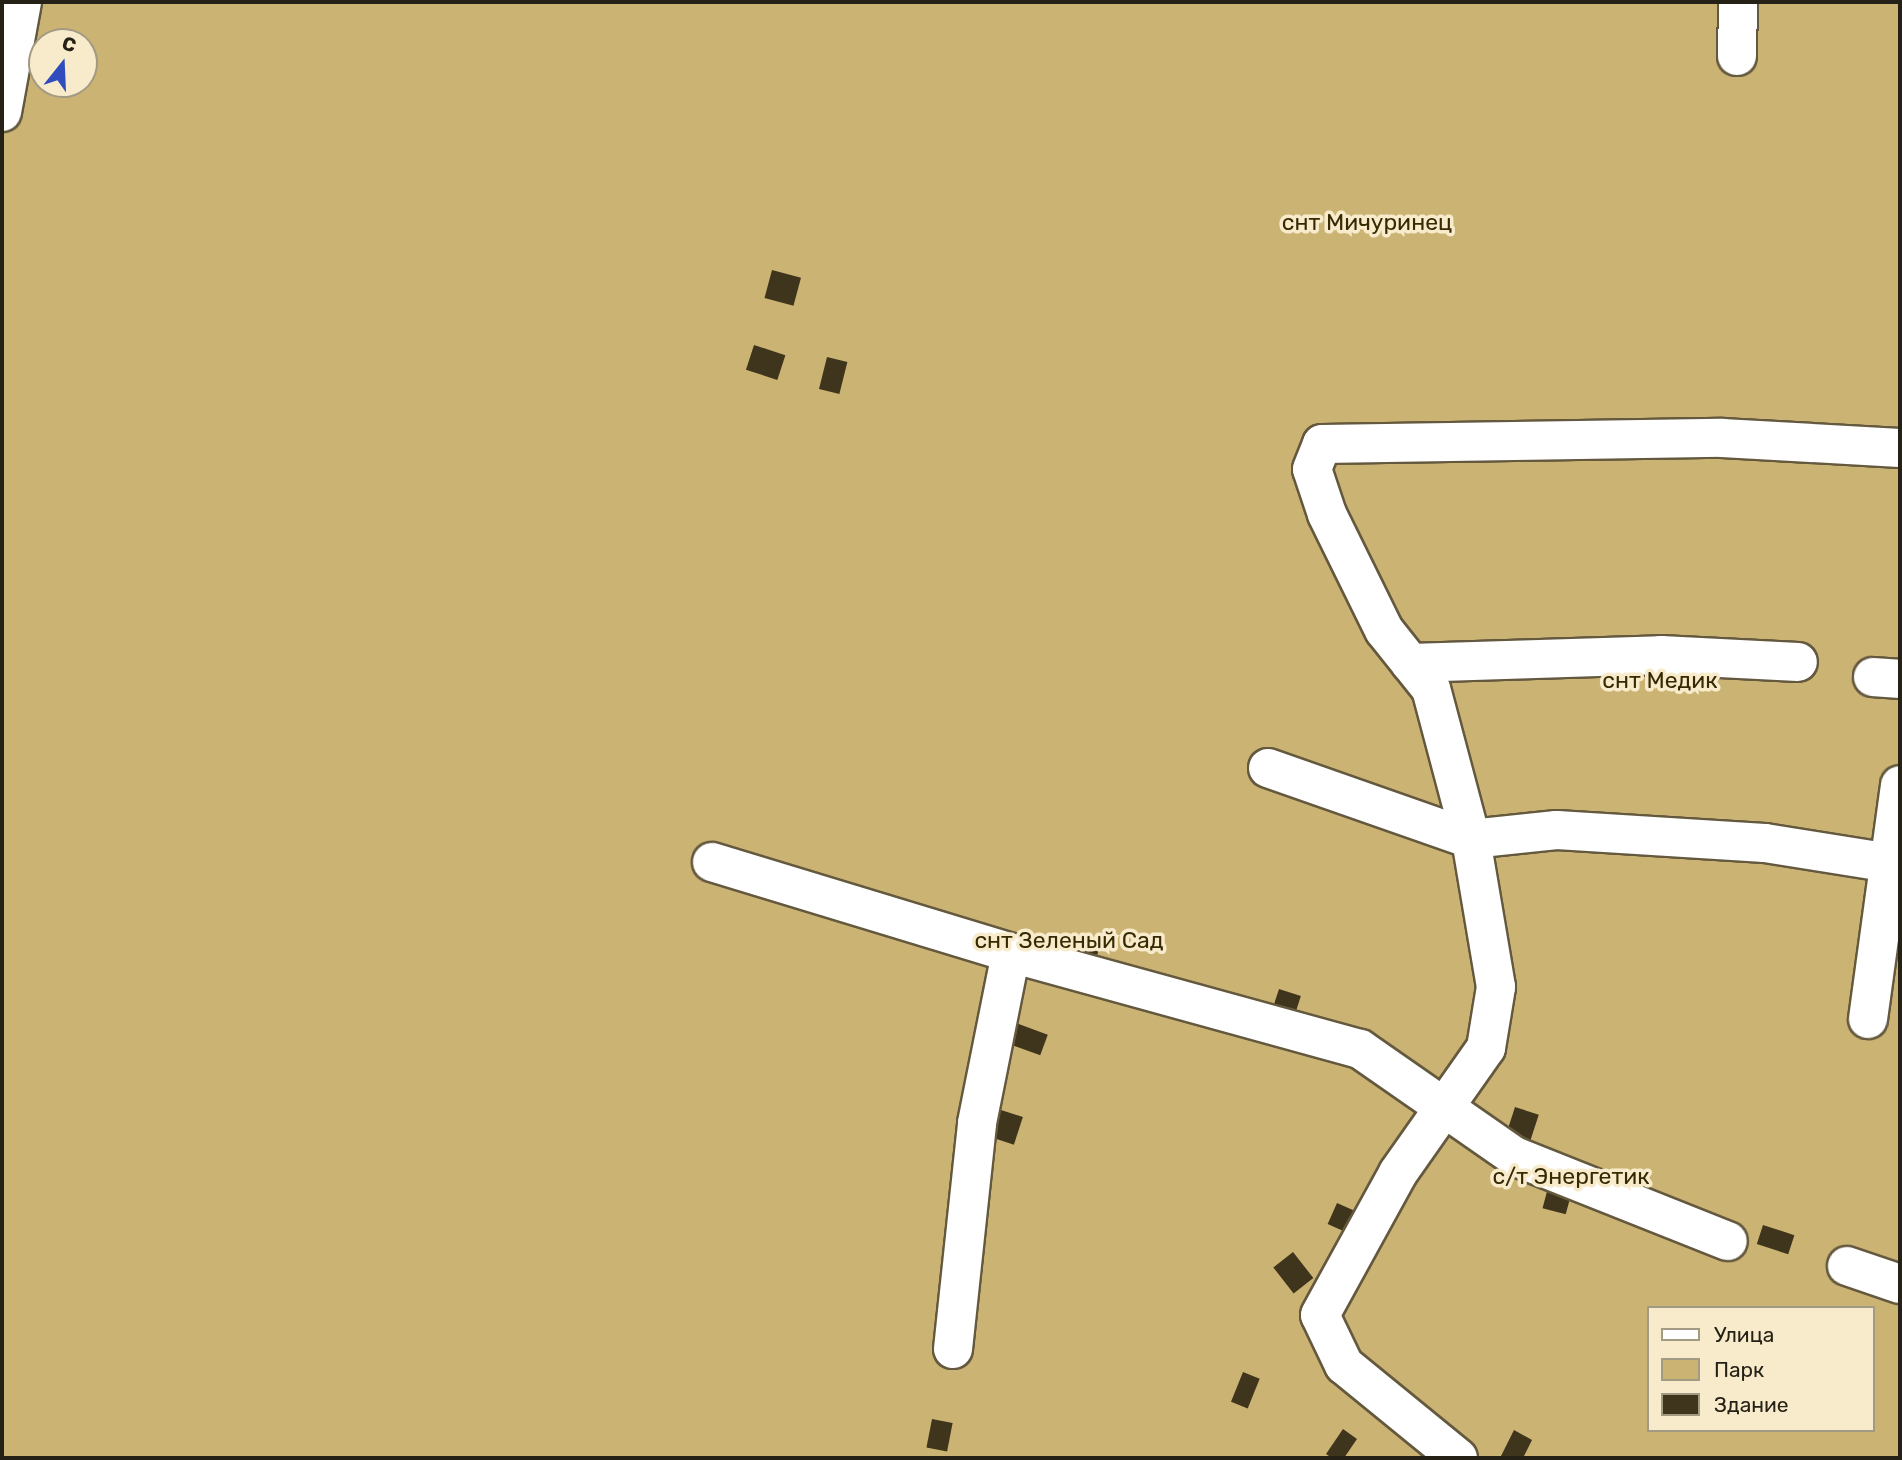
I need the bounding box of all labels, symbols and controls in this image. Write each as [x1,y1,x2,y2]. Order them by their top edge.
north arrow [28,28,98,98]
text: С [59,31,79,57]
park label: снт Мичуринец [1282,208,1452,236]
park label: снт Медик [1602,666,1718,694]
park label: снт Зеленый Сад [974,926,1164,954]
park label: с/т Энергетик [1492,1162,1650,1190]
legend [1646,1306,1874,1432]
text: Улица [1714,1322,1774,1347]
text: Парк [1714,1357,1764,1382]
text: Здание [1714,1392,1789,1417]

